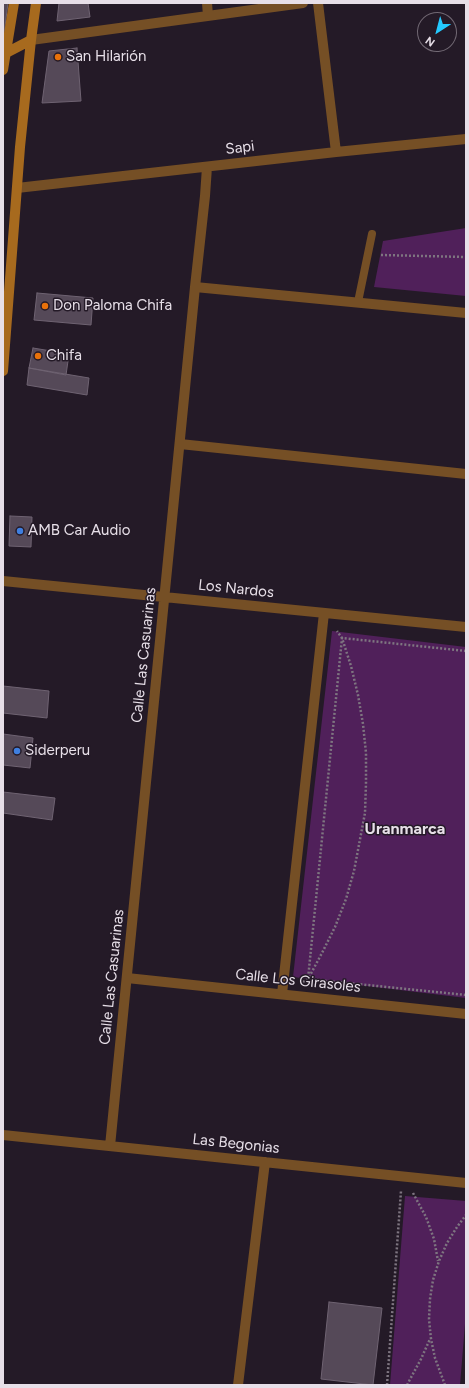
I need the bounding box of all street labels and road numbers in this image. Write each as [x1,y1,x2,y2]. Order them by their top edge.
street label: Sapi [224,137,256,159]
street label: Los Nardos [197,576,275,602]
street label: Calle Las Casuarinas [128,586,160,724]
street label: Calle Las Casuarinas [96,908,128,1046]
street label: Calle Los Girasoles [234,965,362,997]
street label: Las Begonias [192,1130,280,1158]

